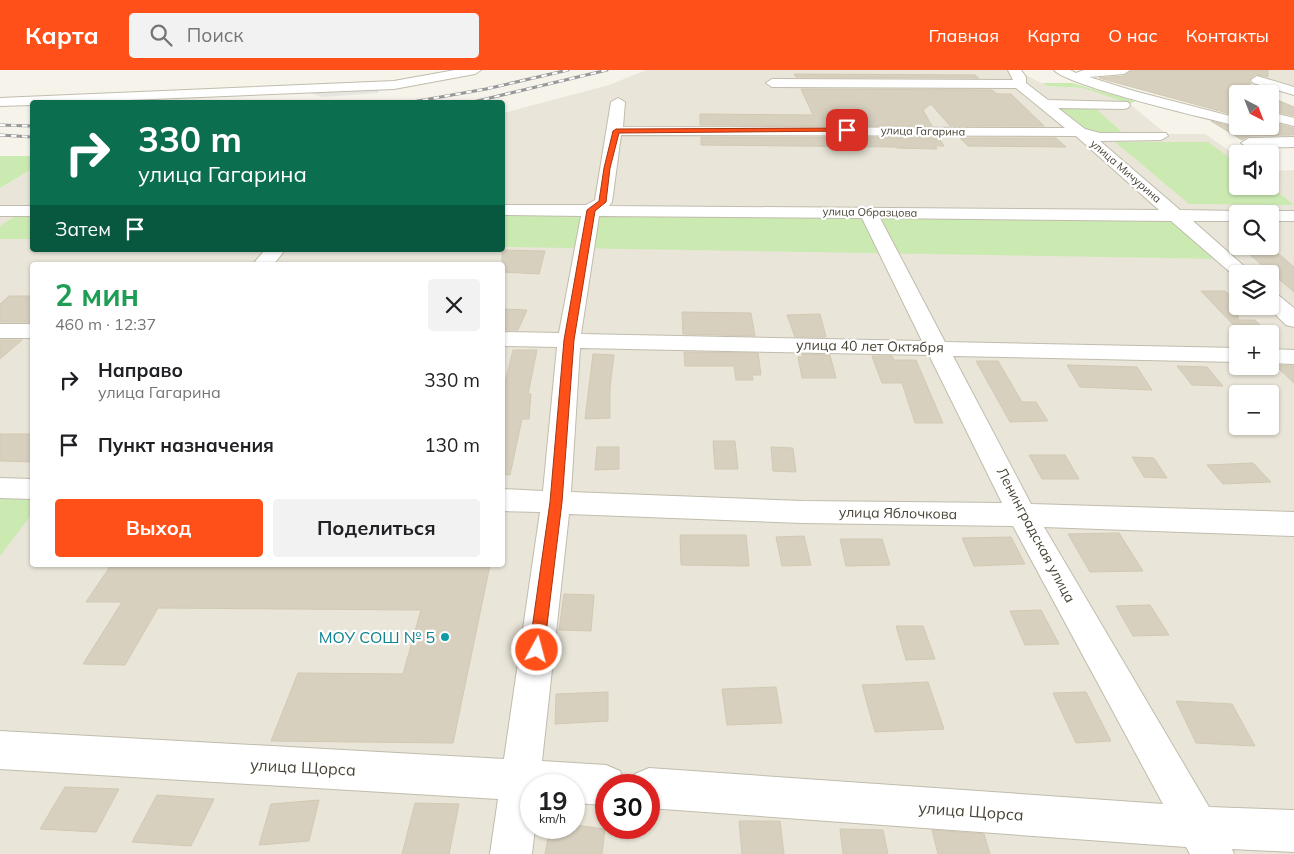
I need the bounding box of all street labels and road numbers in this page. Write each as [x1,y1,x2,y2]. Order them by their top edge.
street label: улица Гагарина [881,123,965,139]
street label: улица Мичурина [1088,136,1164,206]
street label: улица Образцова [822,204,918,220]
street label: улица 40 лет Октября [796,336,944,356]
street label: Ленинградская улица [993,464,1079,606]
street label: улица Яблочкова [839,503,957,523]
street label: улица Щорса [250,754,356,780]
street label: улица Щорса [918,797,1024,825]

